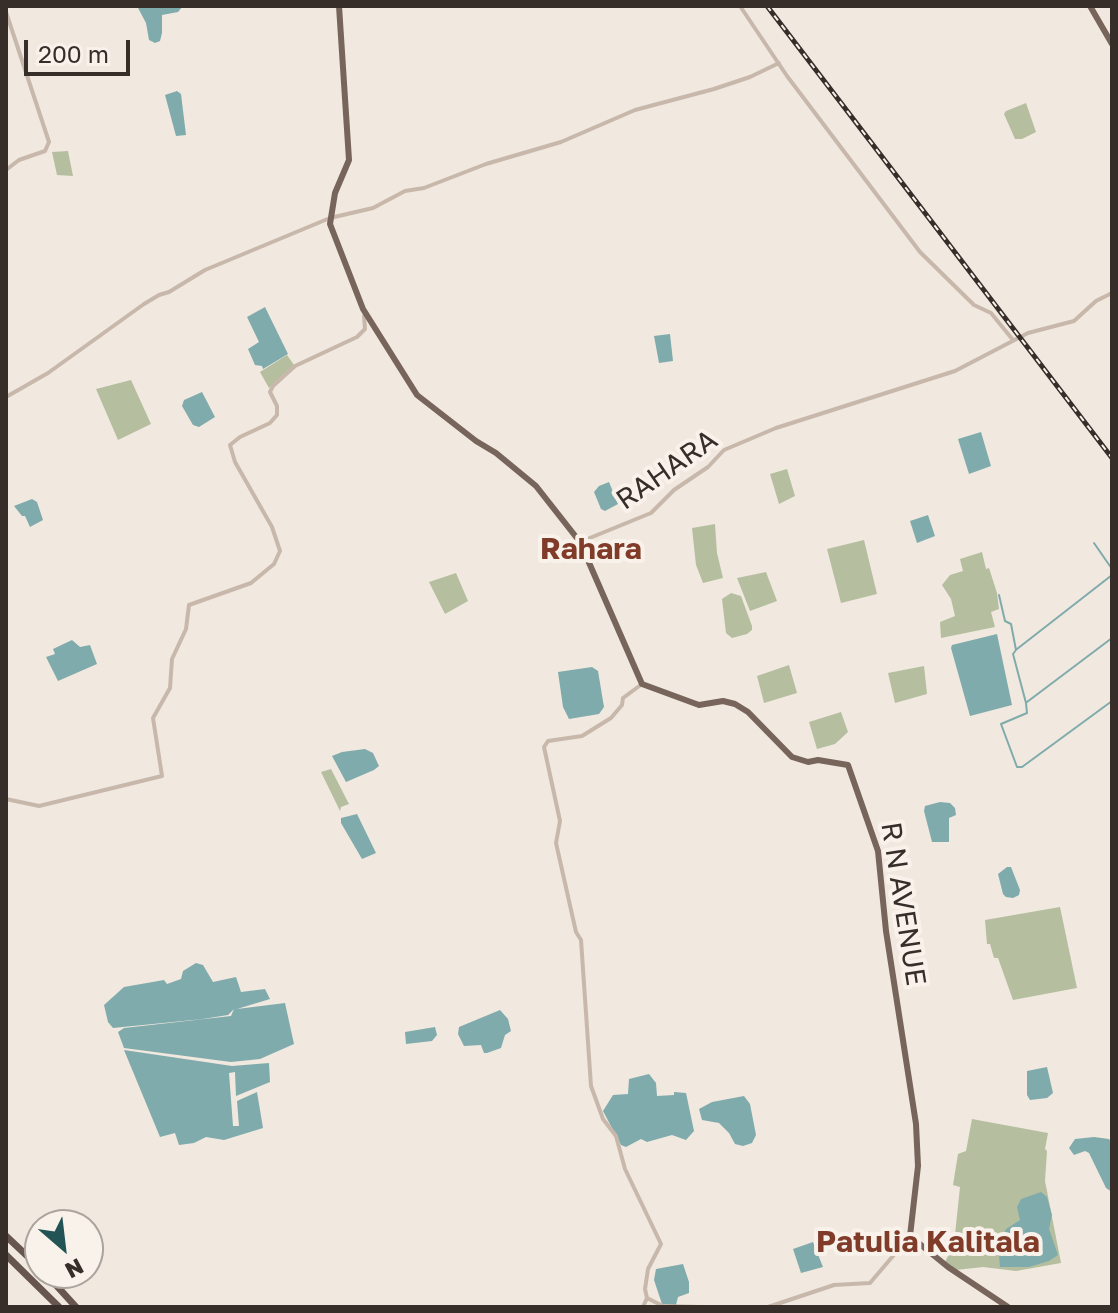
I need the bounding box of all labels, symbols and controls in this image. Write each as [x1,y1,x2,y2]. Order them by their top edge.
scale bar [28,24,134,74]
text: 200 m [38,39,109,68]
street label: RAHARA [610,423,724,517]
district label: Rahara [540,531,642,567]
street label: R N AVENUE [873,820,933,988]
north arrow [24,1209,104,1289]
district label: Patulia Kalitala [816,1224,1040,1260]
text: N [61,1253,88,1285]

